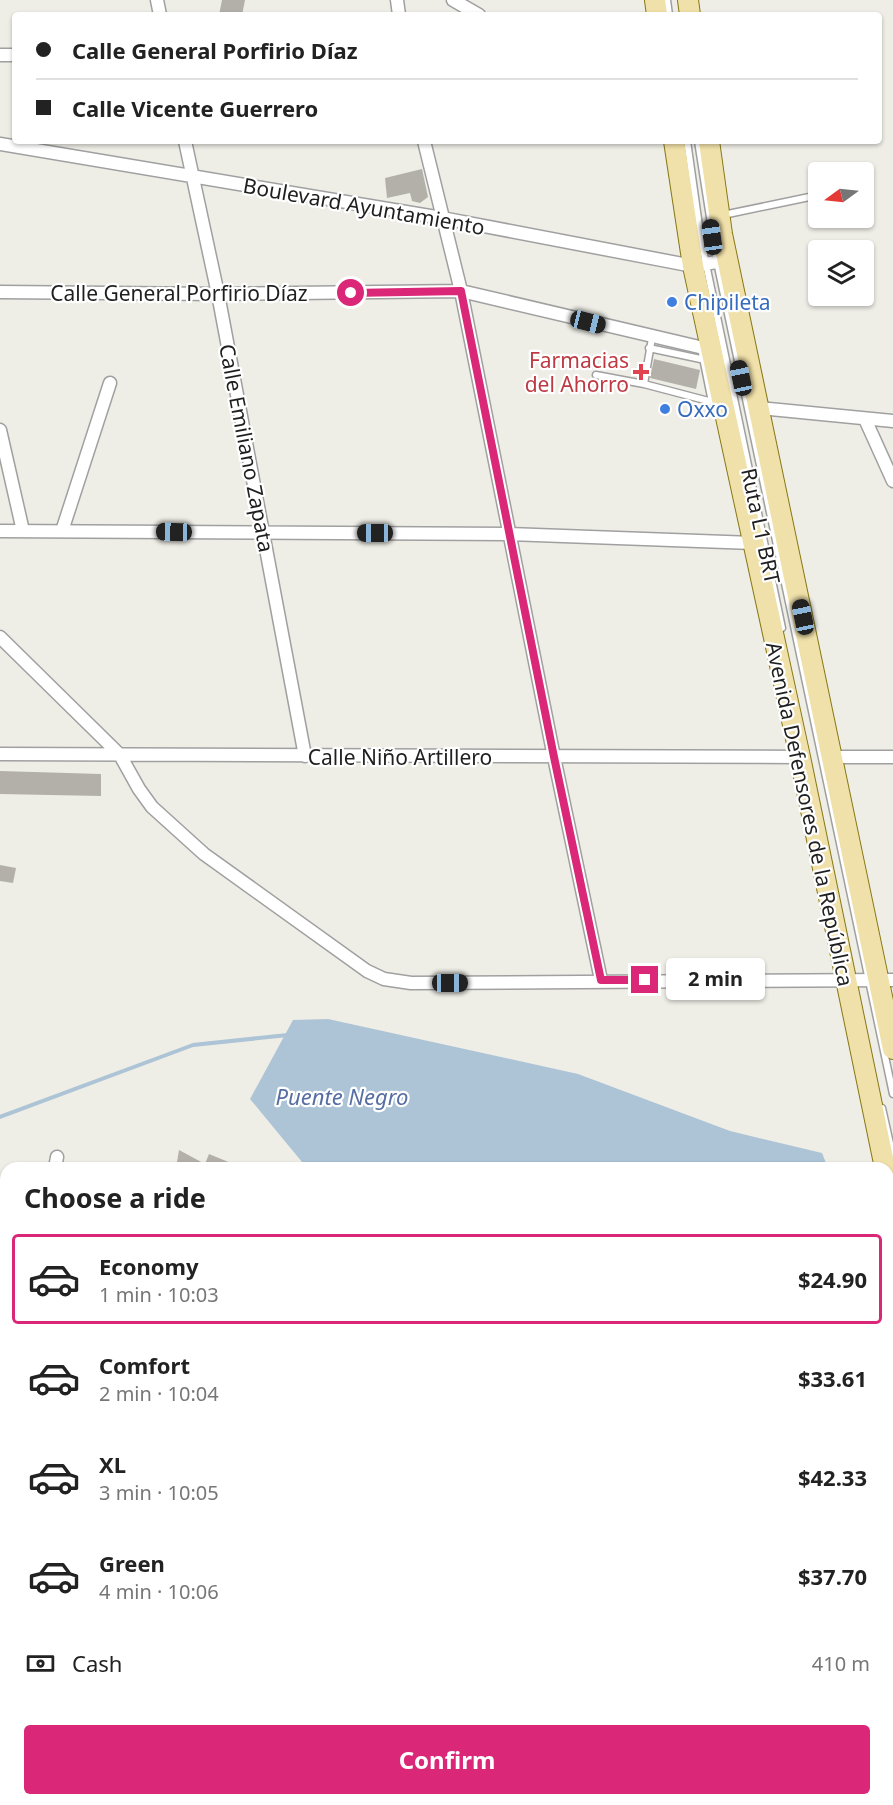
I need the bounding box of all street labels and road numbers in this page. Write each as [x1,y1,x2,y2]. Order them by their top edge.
street label: Boulevard Ayuntamiento [241,171,487,241]
street label: Calle General Porfirio Díaz [50,279,308,307]
street label: Calle Emiliano Zapata [213,341,281,555]
street label: Ruta L1 BRT [735,466,787,587]
street label: Avenida Defensores de la República [760,639,860,989]
street label: Calle Niño Artillero [308,743,492,771]

